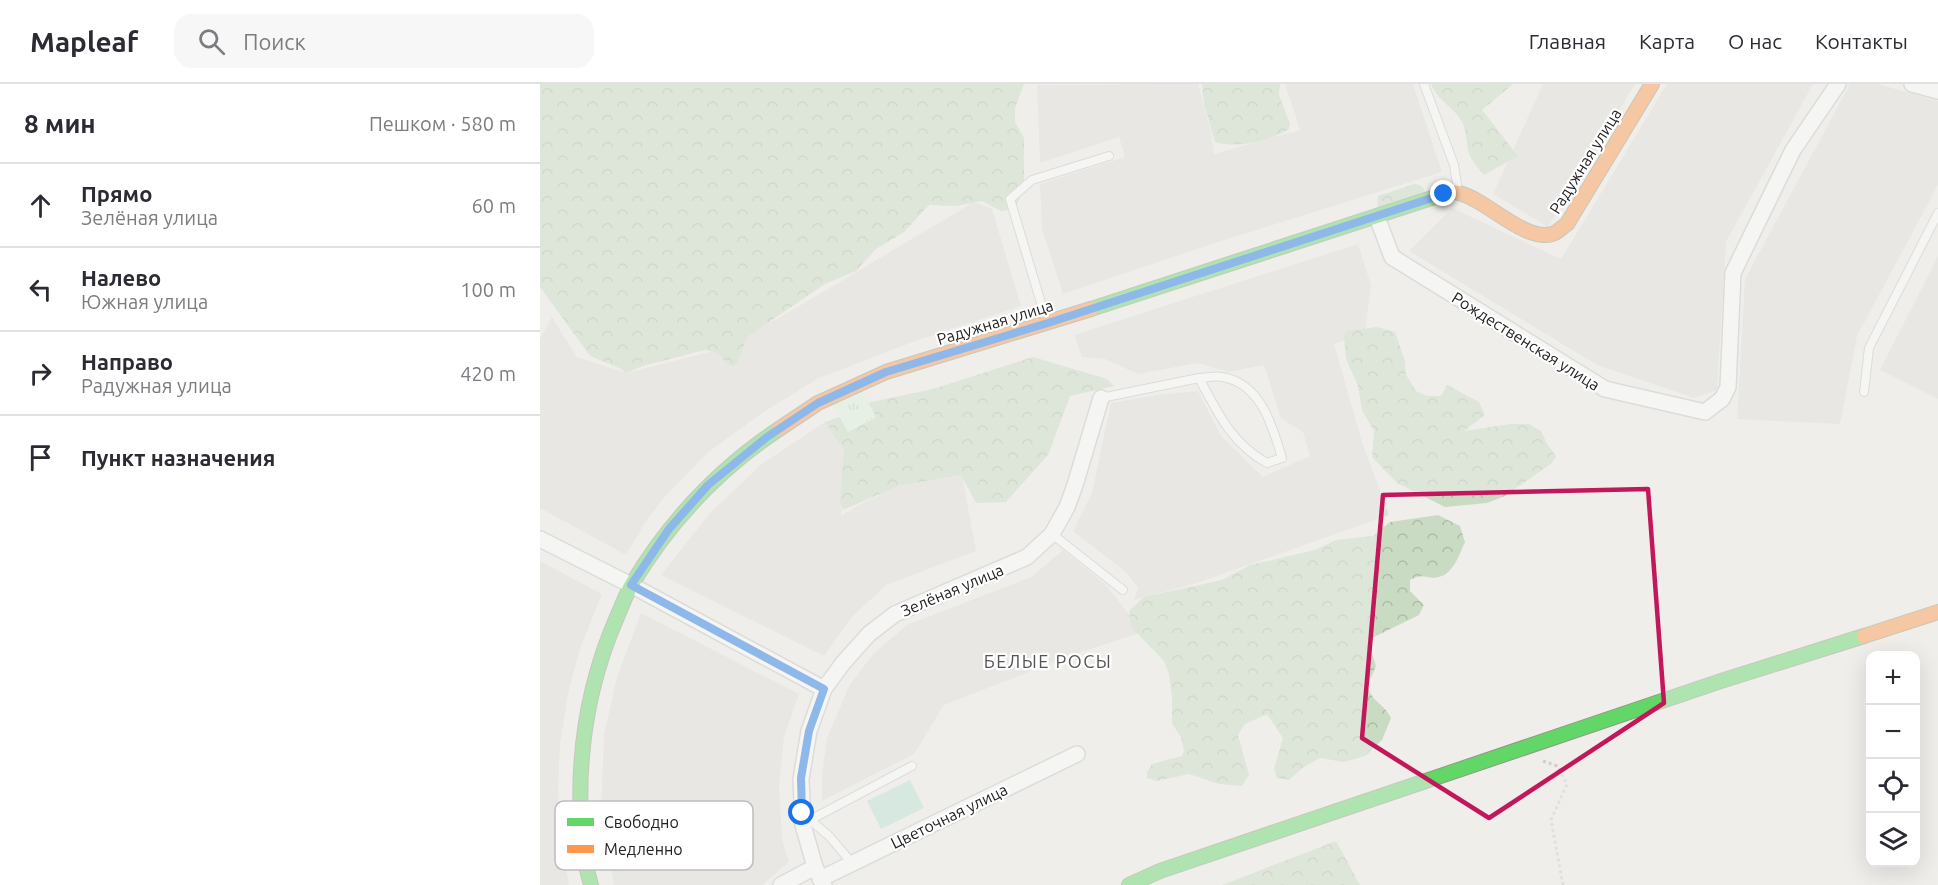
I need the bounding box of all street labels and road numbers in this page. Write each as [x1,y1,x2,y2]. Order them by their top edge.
street label: Радужная улица [1545,105,1625,217]
street label: Рождественская улица [1449,288,1603,394]
street label: Радужная улица [935,296,1055,348]
street label: Зелёная улица [898,560,1006,620]
street label: Цветочная улица [888,780,1010,852]

